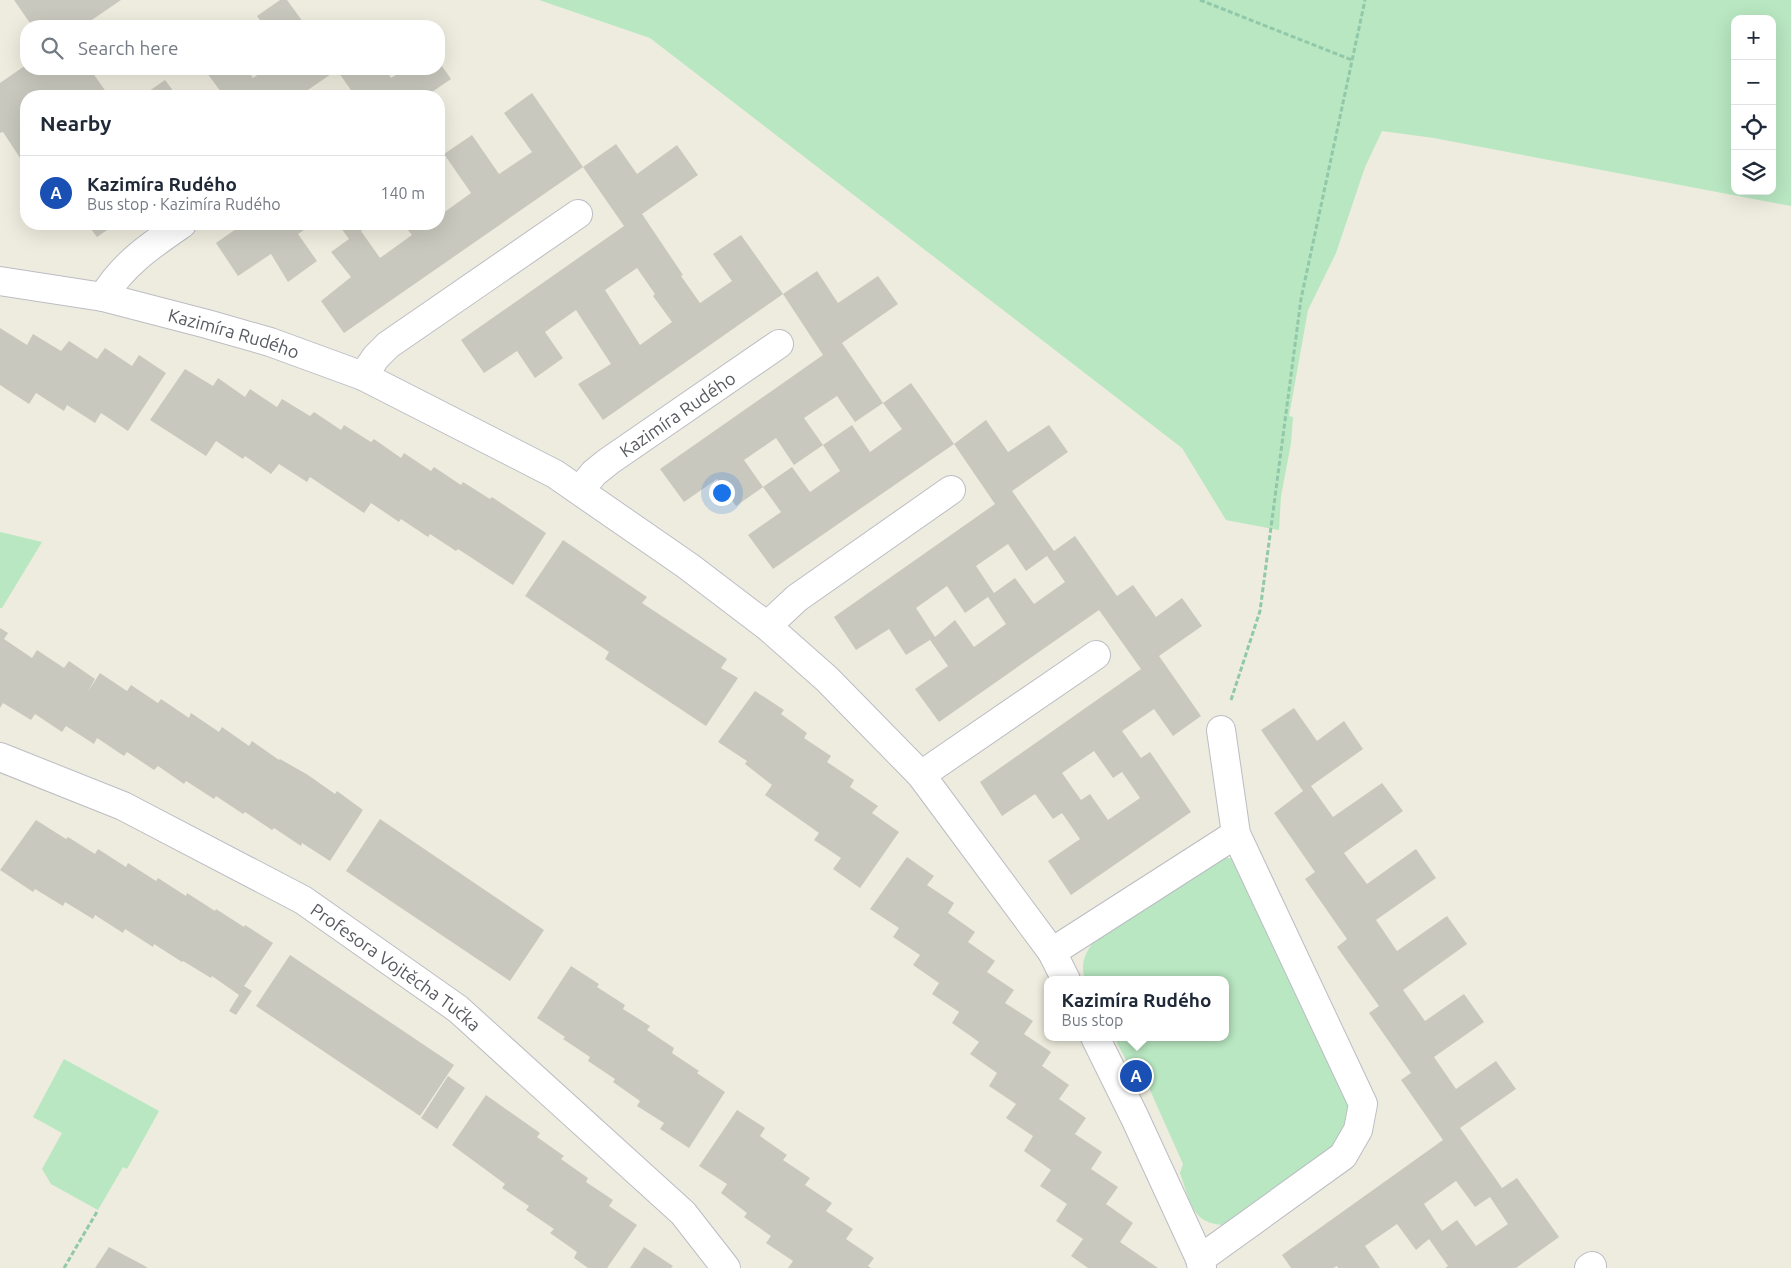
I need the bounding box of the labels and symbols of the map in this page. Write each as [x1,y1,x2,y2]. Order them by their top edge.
street label: Kazimíra Rudého [166,304,302,362]
street label: Kazimíra Rudého [616,367,739,461]
your location [709,480,735,506]
street label: Profesora Vojtěcha Tučka [307,899,485,1035]
pin: A [1120,1057,1152,1095]

